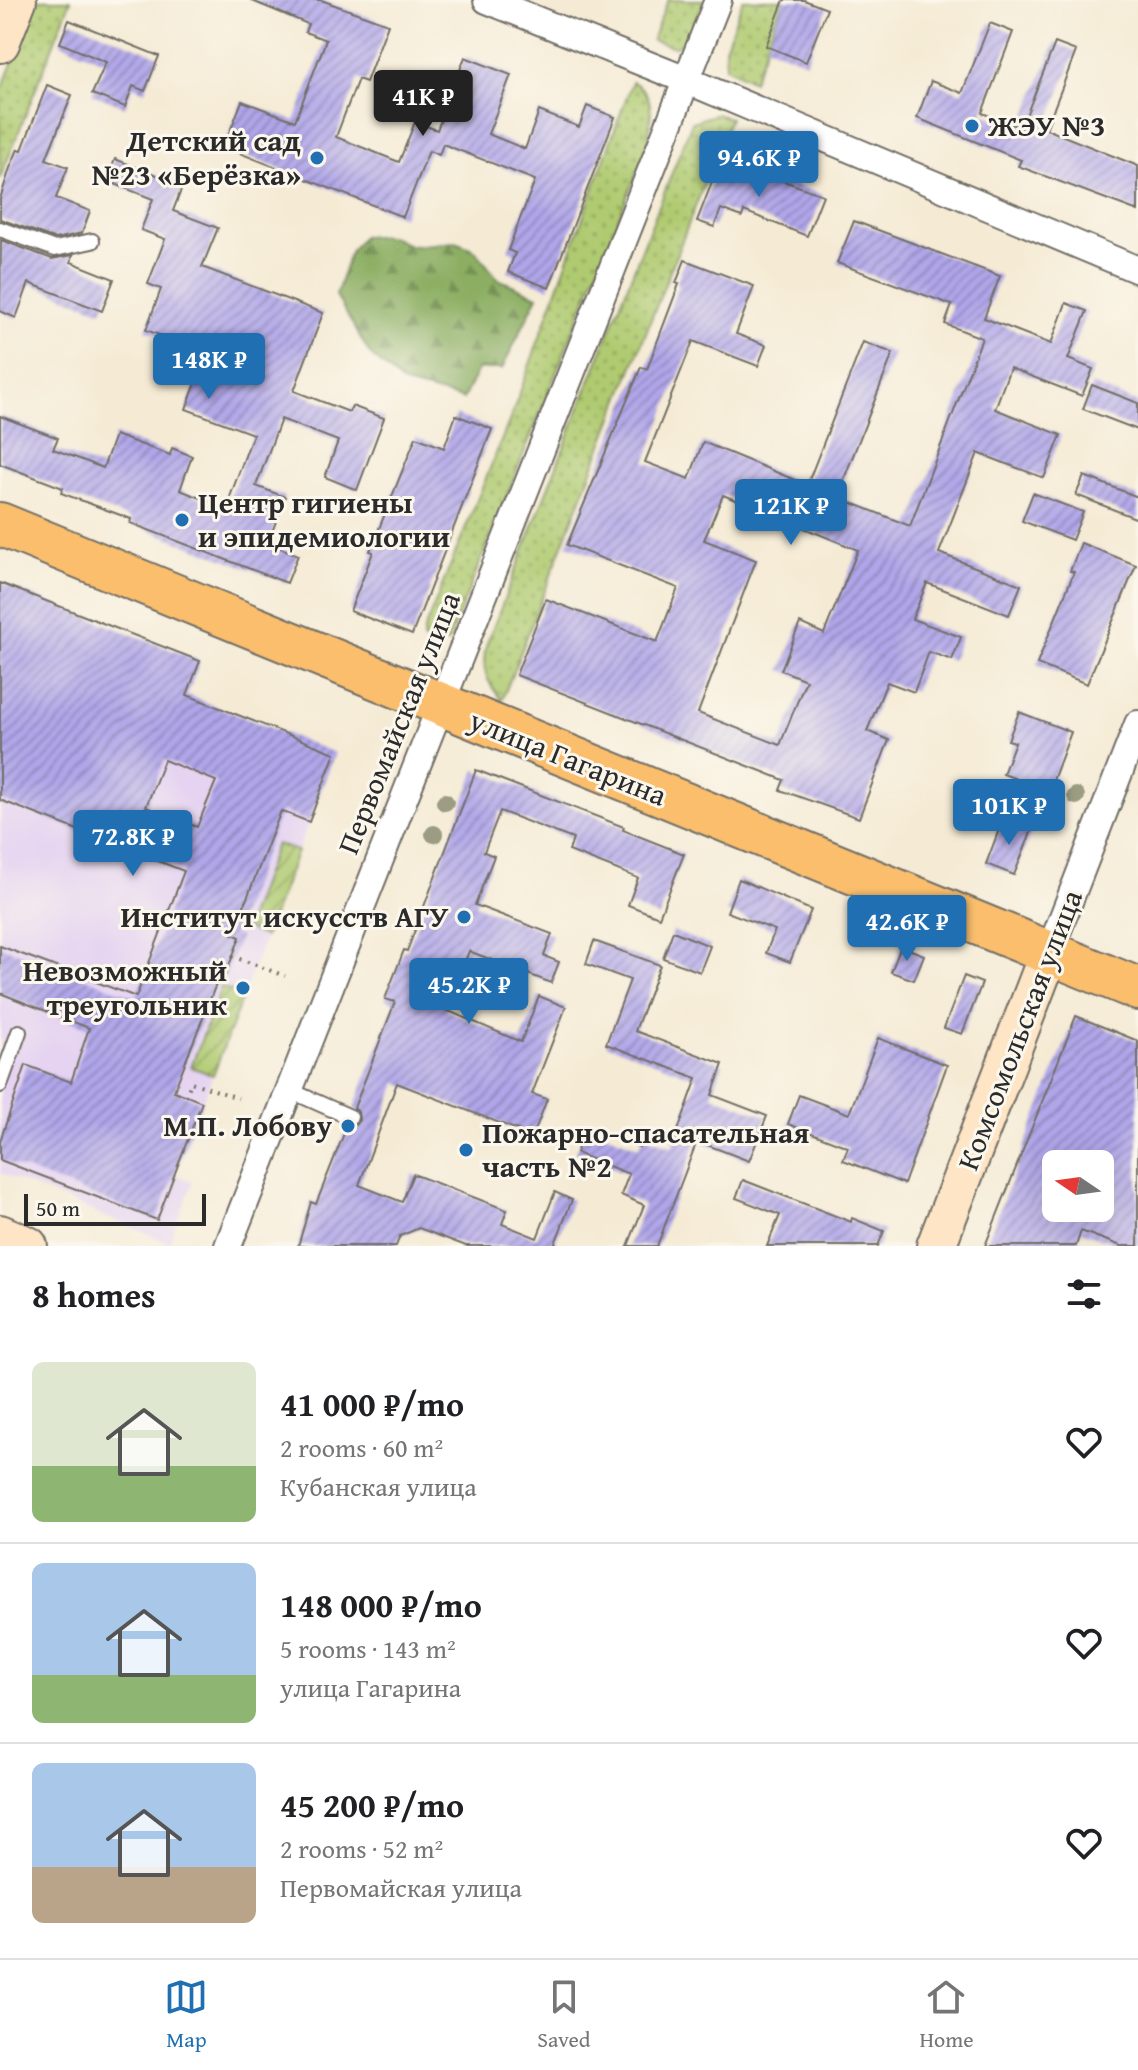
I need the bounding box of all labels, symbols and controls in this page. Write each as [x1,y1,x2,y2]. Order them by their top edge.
pin: 41K ₽ [367,70,479,138]
text: 41K ₽ [392,76,454,115]
place label: ЖЭУ №3 [987,103,1106,147]
marker: ЖЭУ №3 [963,117,981,135]
place label: Детский сад №23 «Берёзка» [90,118,301,196]
pin: 94.6K ₽ [685,131,833,199]
text: 94.6K ₽ [717,137,801,176]
marker: Детский сад №23 «Берёзка» [308,149,326,167]
pin: 148K ₽ [144,333,274,401]
text: 148K ₽ [171,339,247,378]
pin: 121K ₽ [726,479,856,547]
place label: Центр гигиены и эпидемиологии [198,480,450,558]
text: 121K ₽ [753,485,829,524]
marker: Центр гигиены и эпидемиологии [173,511,191,529]
street label: Первомайская улица [325,584,471,860]
street label: улица Гагарина [462,697,674,817]
pin: 101K ₽ [944,779,1074,847]
text: 101K ₽ [971,785,1047,824]
pin: 72.8K ₽ [59,810,207,878]
text: 72.8K ₽ [91,816,175,855]
street label: Комсомольская улица [945,882,1093,1176]
place label: Институт искусств АГУ [120,894,448,938]
pin: 42.6K ₽ [833,895,981,963]
text: 42.6K ₽ [865,901,949,940]
marker: Институт искусств АГУ [455,908,473,926]
place label: Невозможный треугольник [23,948,228,1026]
pin: 45.2K ₽ [395,958,543,1026]
text: 45.2K ₽ [427,964,511,1003]
marker: Невозможный треугольник [234,979,252,997]
place label: М.П. Лобову [163,1103,332,1147]
place label: Пожарно-спасательная часть №2 [482,1110,809,1188]
marker: М.П. Лобову [339,1117,357,1135]
marker: Пожарно-спасательная часть №2 [457,1141,475,1159]
north arrow [1042,1150,1114,1222]
map controls [1042,1150,1114,1222]
scale bar [24,1190,206,1226]
text: 50 m [36,1192,80,1224]
text: 8 homes [32,1270,156,1319]
icon: filters [1062,1272,1106,1316]
text: 41 000 ₽/mo [280,1379,464,1428]
icon: home [96,1394,192,1490]
icon: heart [1062,1420,1106,1464]
text: 2 rooms · 60 m² [280,1428,443,1467]
text: Кубанская улица [280,1467,477,1506]
text: 148 000 ₽/mo [280,1580,482,1629]
icon: home [96,1595,192,1691]
icon: heart [1062,1621,1106,1665]
text: 5 rooms · 143 m² [280,1629,456,1668]
text: улица Гагарина [280,1668,461,1707]
text: 45 200 ₽/mo [280,1780,464,1829]
icon: home [96,1795,192,1891]
icon: heart [1062,1821,1106,1865]
text: 2 rooms · 52 m² [280,1829,443,1868]
text: Первомайская улица [280,1868,522,1907]
tab: Map [164,1975,208,2055]
tab: Saved [537,1975,591,2055]
tab: Home [919,1975,974,2055]

